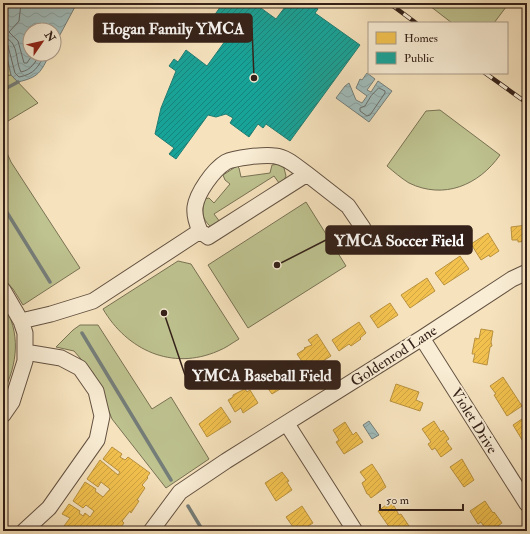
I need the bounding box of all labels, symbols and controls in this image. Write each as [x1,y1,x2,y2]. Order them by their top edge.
callout: Hogan Family YMCA [94,14,252,42]
text: Hogan Family YMCA [102,19,245,40]
north arrow [22,22,62,62]
legend [368,22,508,74]
text: N [41,28,59,45]
text: Homes [404,31,438,46]
text: Public [404,51,434,66]
callout: YMCA Soccer Field [326,226,472,254]
text: YMCA Soccer Field [333,231,464,251]
street label: Goldenrod Lane [347,321,441,391]
callout: YMCA Baseball Field [185,361,340,389]
text: YMCA Baseball Field [191,366,332,386]
street label: Violet Drive [446,385,502,457]
scale bar [380,486,463,512]
text: 50 m [386,493,410,508]

